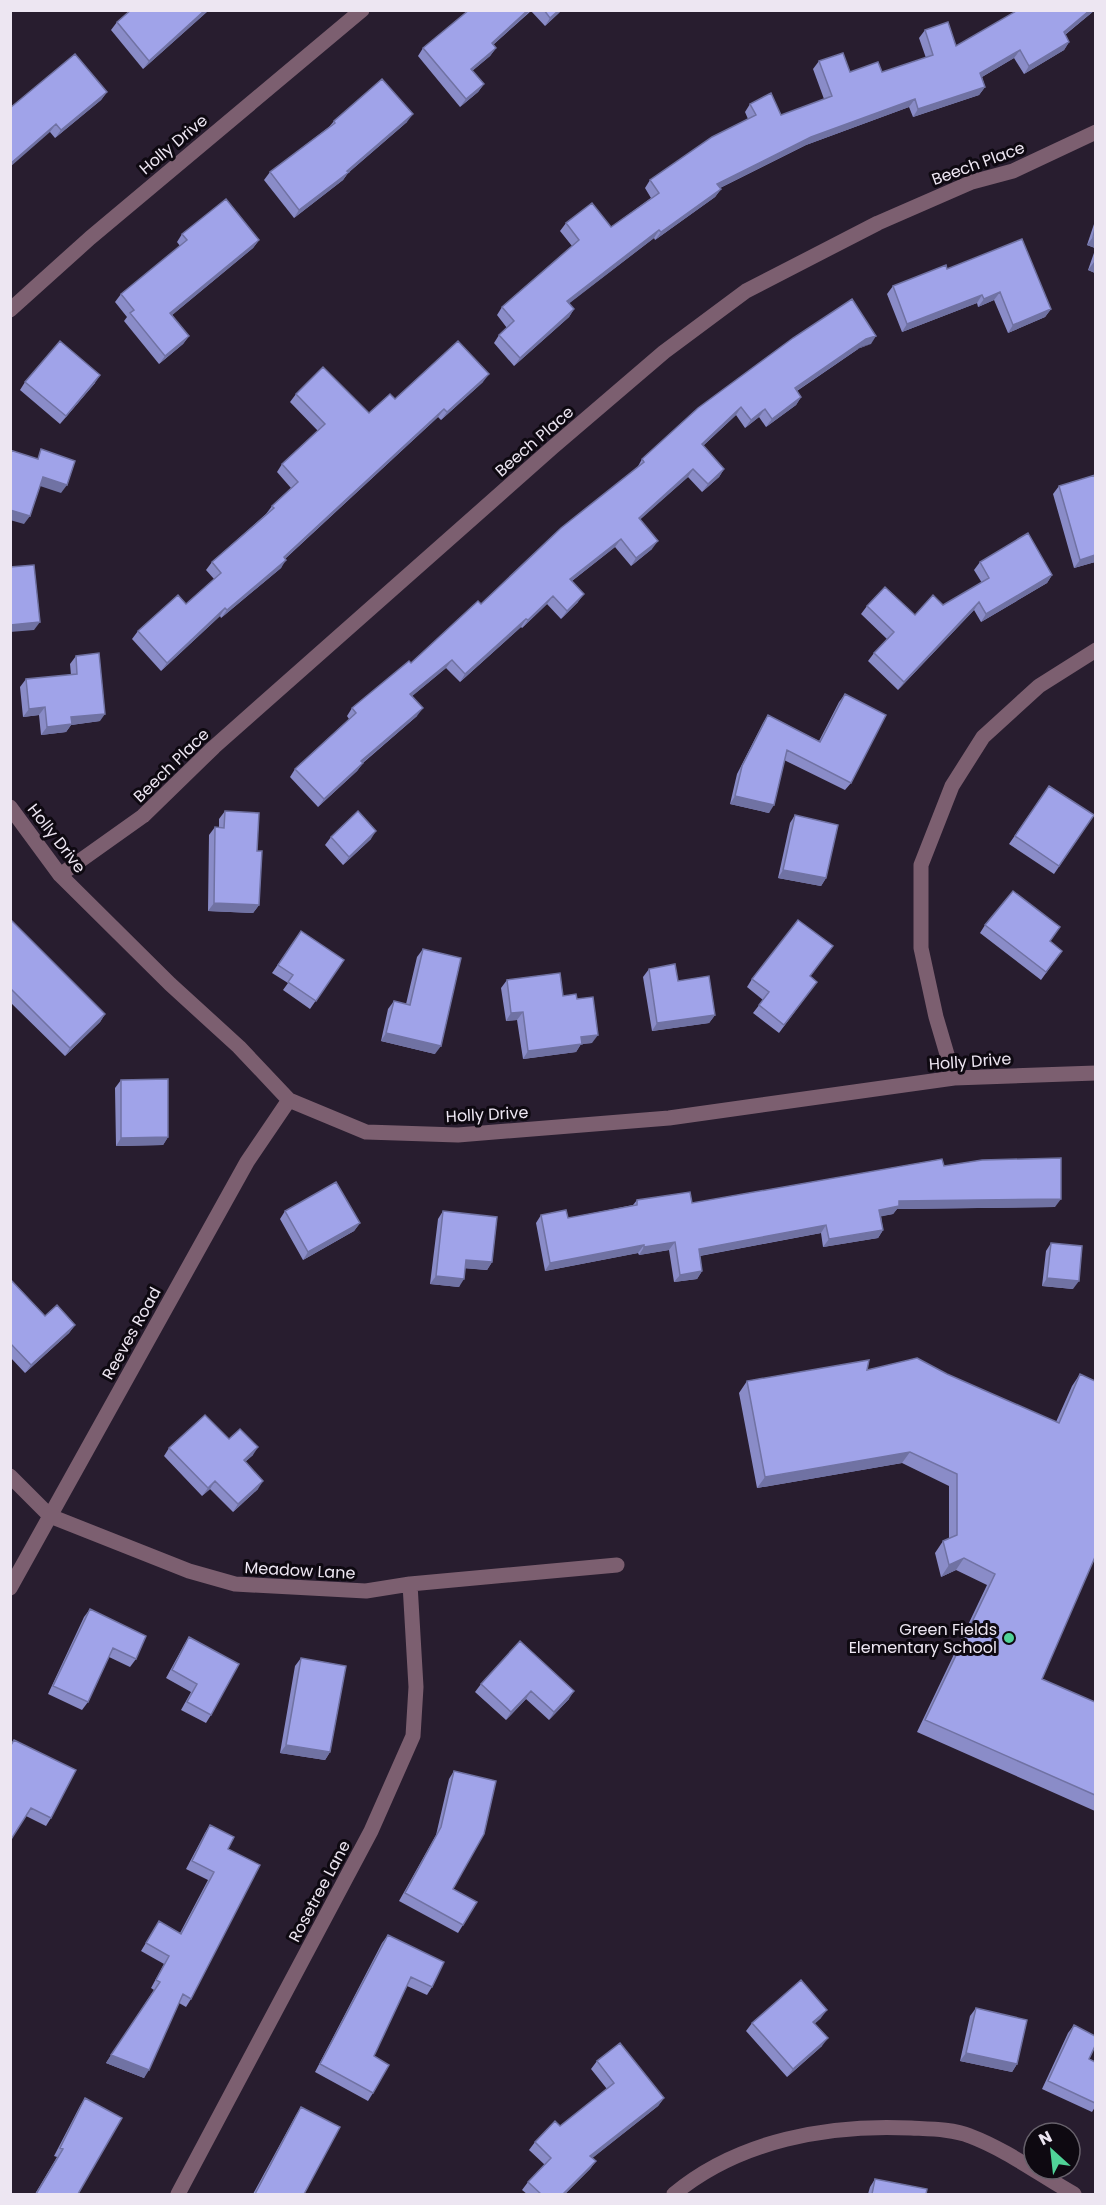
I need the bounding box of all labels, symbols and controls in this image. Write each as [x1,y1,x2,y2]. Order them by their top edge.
street label: Holly Drive [134,109,212,180]
street label: Beech Place [928,136,1028,191]
street label: Beech Place [490,401,579,482]
street label: Beech Place [128,723,214,808]
street label: Holly Drive [22,799,91,878]
street label: Holly Drive [928,1047,1012,1076]
street label: Holly Drive [445,1101,529,1128]
street label: Reeves Road [96,1283,166,1384]
street label: Meadow Lane [244,1556,356,1585]
place label: Green Fields Elementary School [849,1618,997,1659]
marker: Green Fields Elementary School [1002,1631,1016,1645]
street label: Rosetree Lane [283,1836,356,1946]
north arrow [1022,2121,1082,2181]
text: N [1035,2125,1056,2151]

